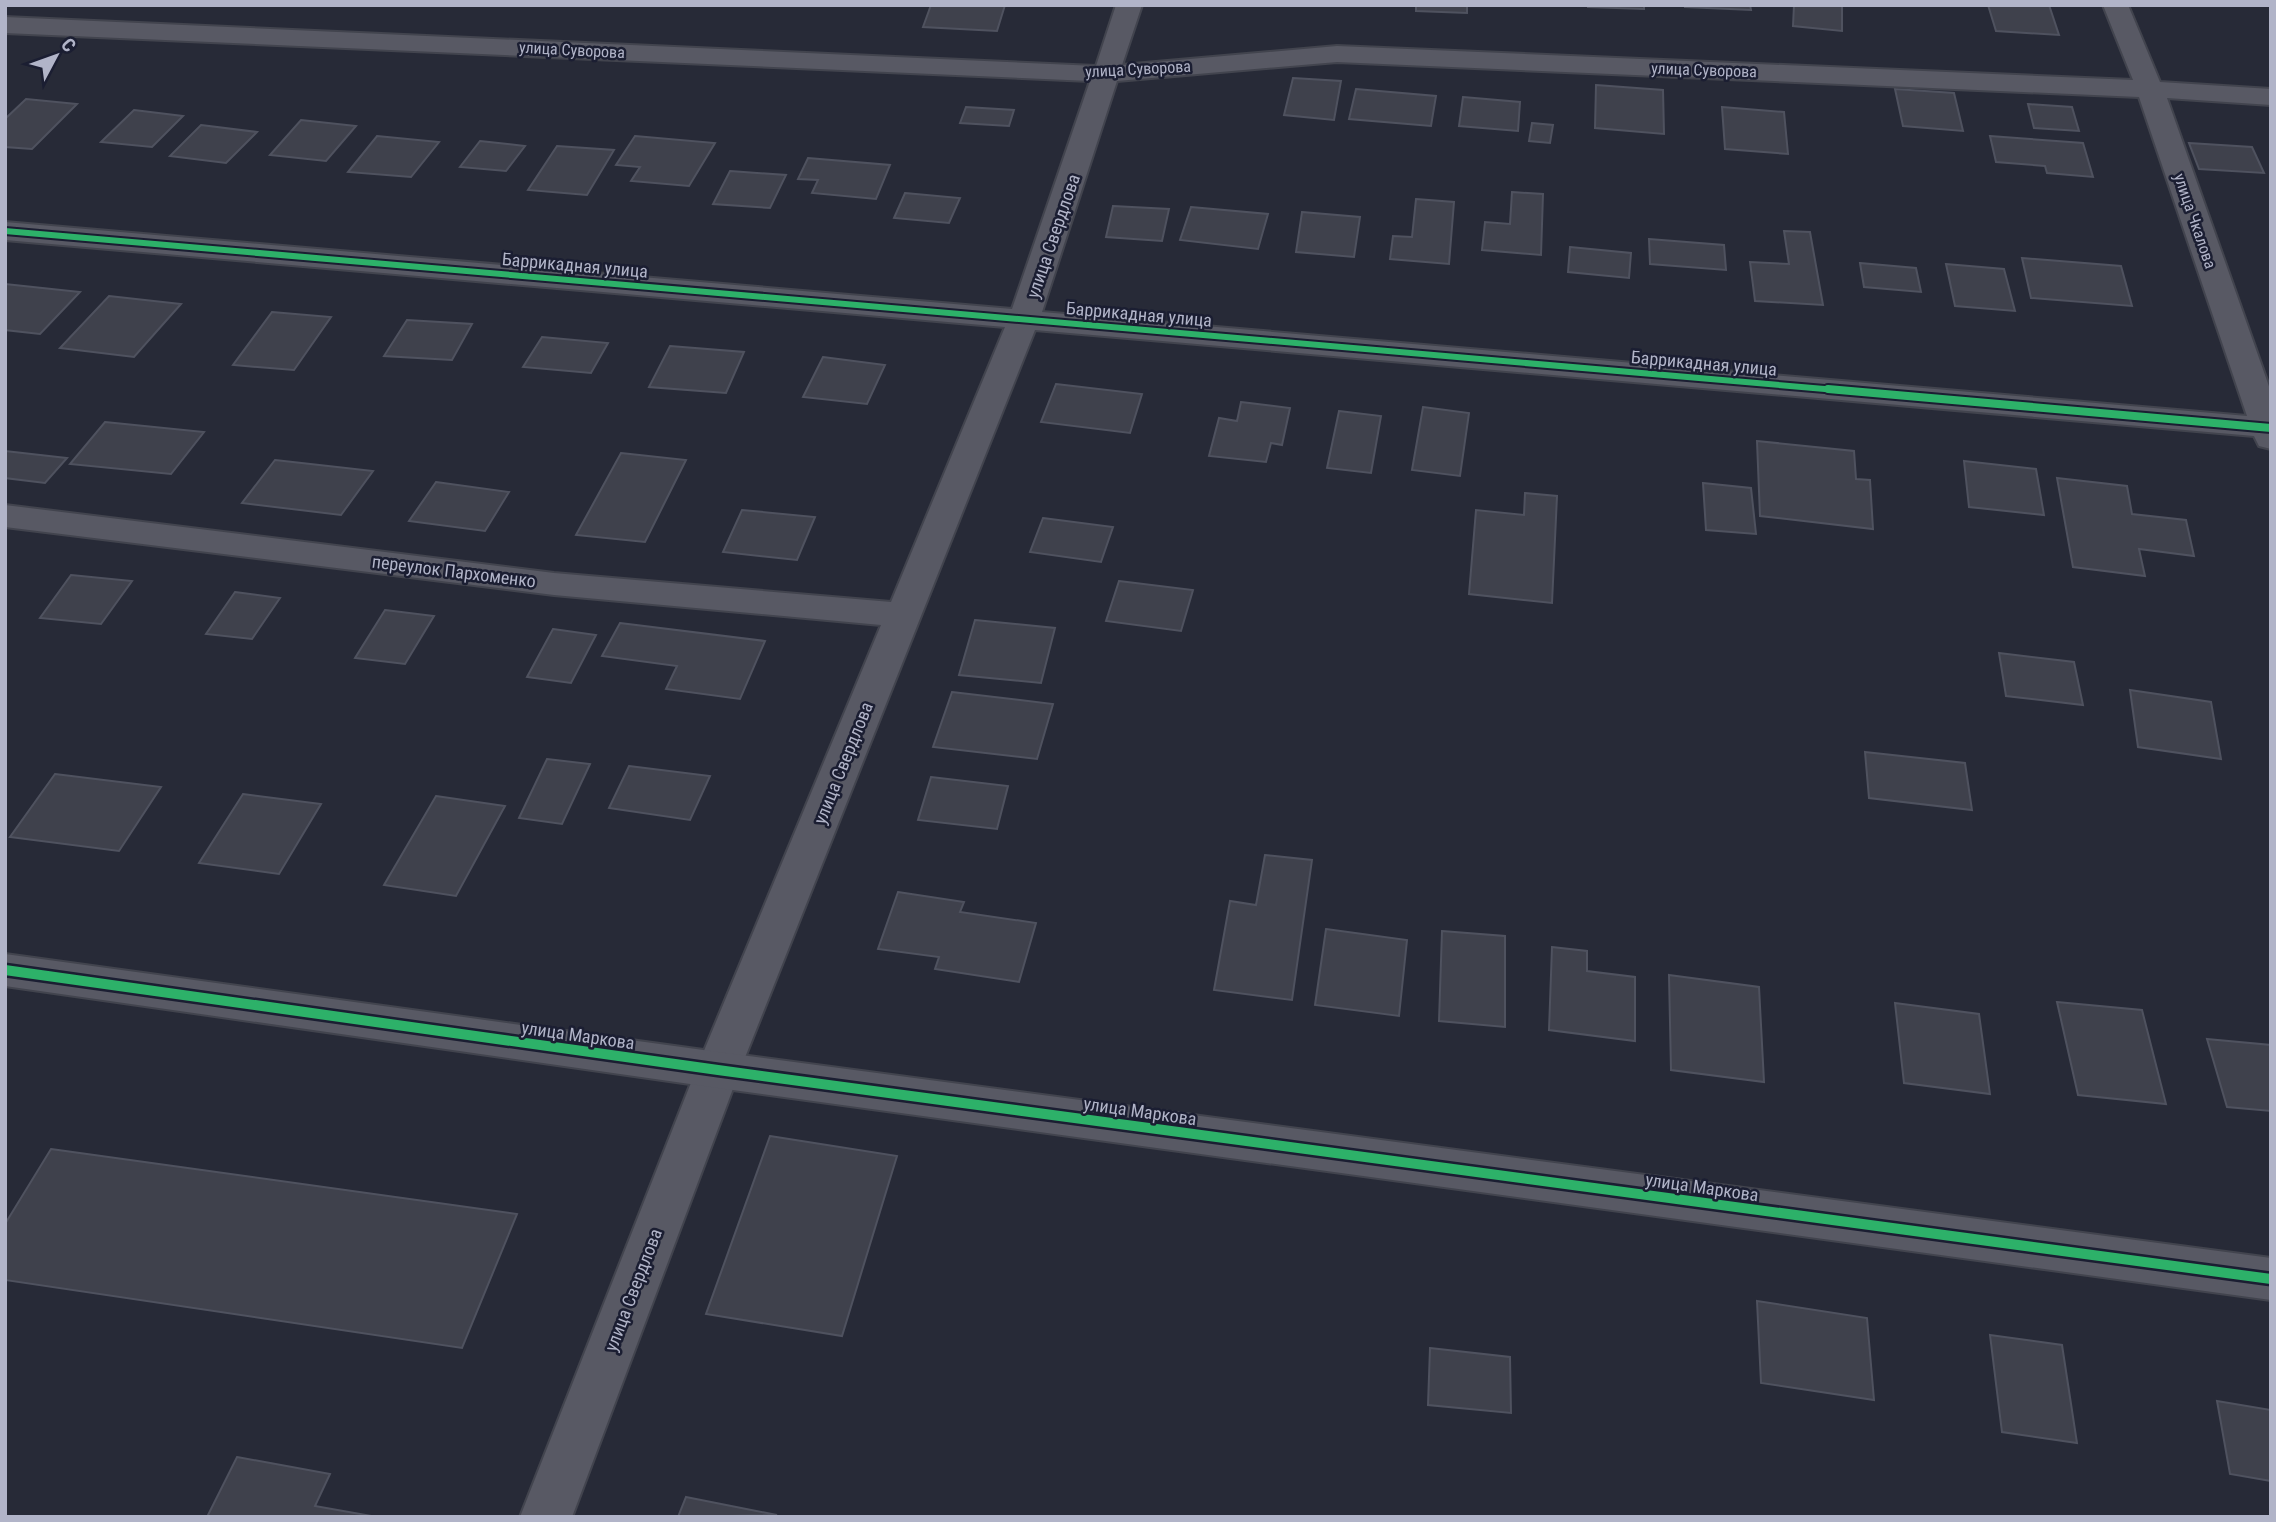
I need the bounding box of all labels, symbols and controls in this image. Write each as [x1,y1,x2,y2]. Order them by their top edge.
north arrow [21,21,91,91]
text: С [56,34,81,57]
street label: улица Суворова [519,38,625,62]
street label: улица Суворова [1085,57,1191,81]
street label: улица Суворова [1651,59,1757,81]
street label: улица Свердлова [1022,171,1084,301]
street label: улица Чкалова [2170,171,2220,271]
street label: Баррикадная улица [501,248,649,282]
street label: Баррикадная улица [1065,297,1213,331]
street label: Баррикадная улица [1630,346,1778,380]
street label: переулок Пархоменко [371,551,537,591]
street label: улица Свердлова [809,699,877,827]
street label: улица Маркова [520,1017,636,1053]
street label: улица Маркова [1082,1093,1198,1129]
street label: улица Маркова [1644,1169,1760,1205]
street label: улица Свердлова [600,1226,666,1354]

